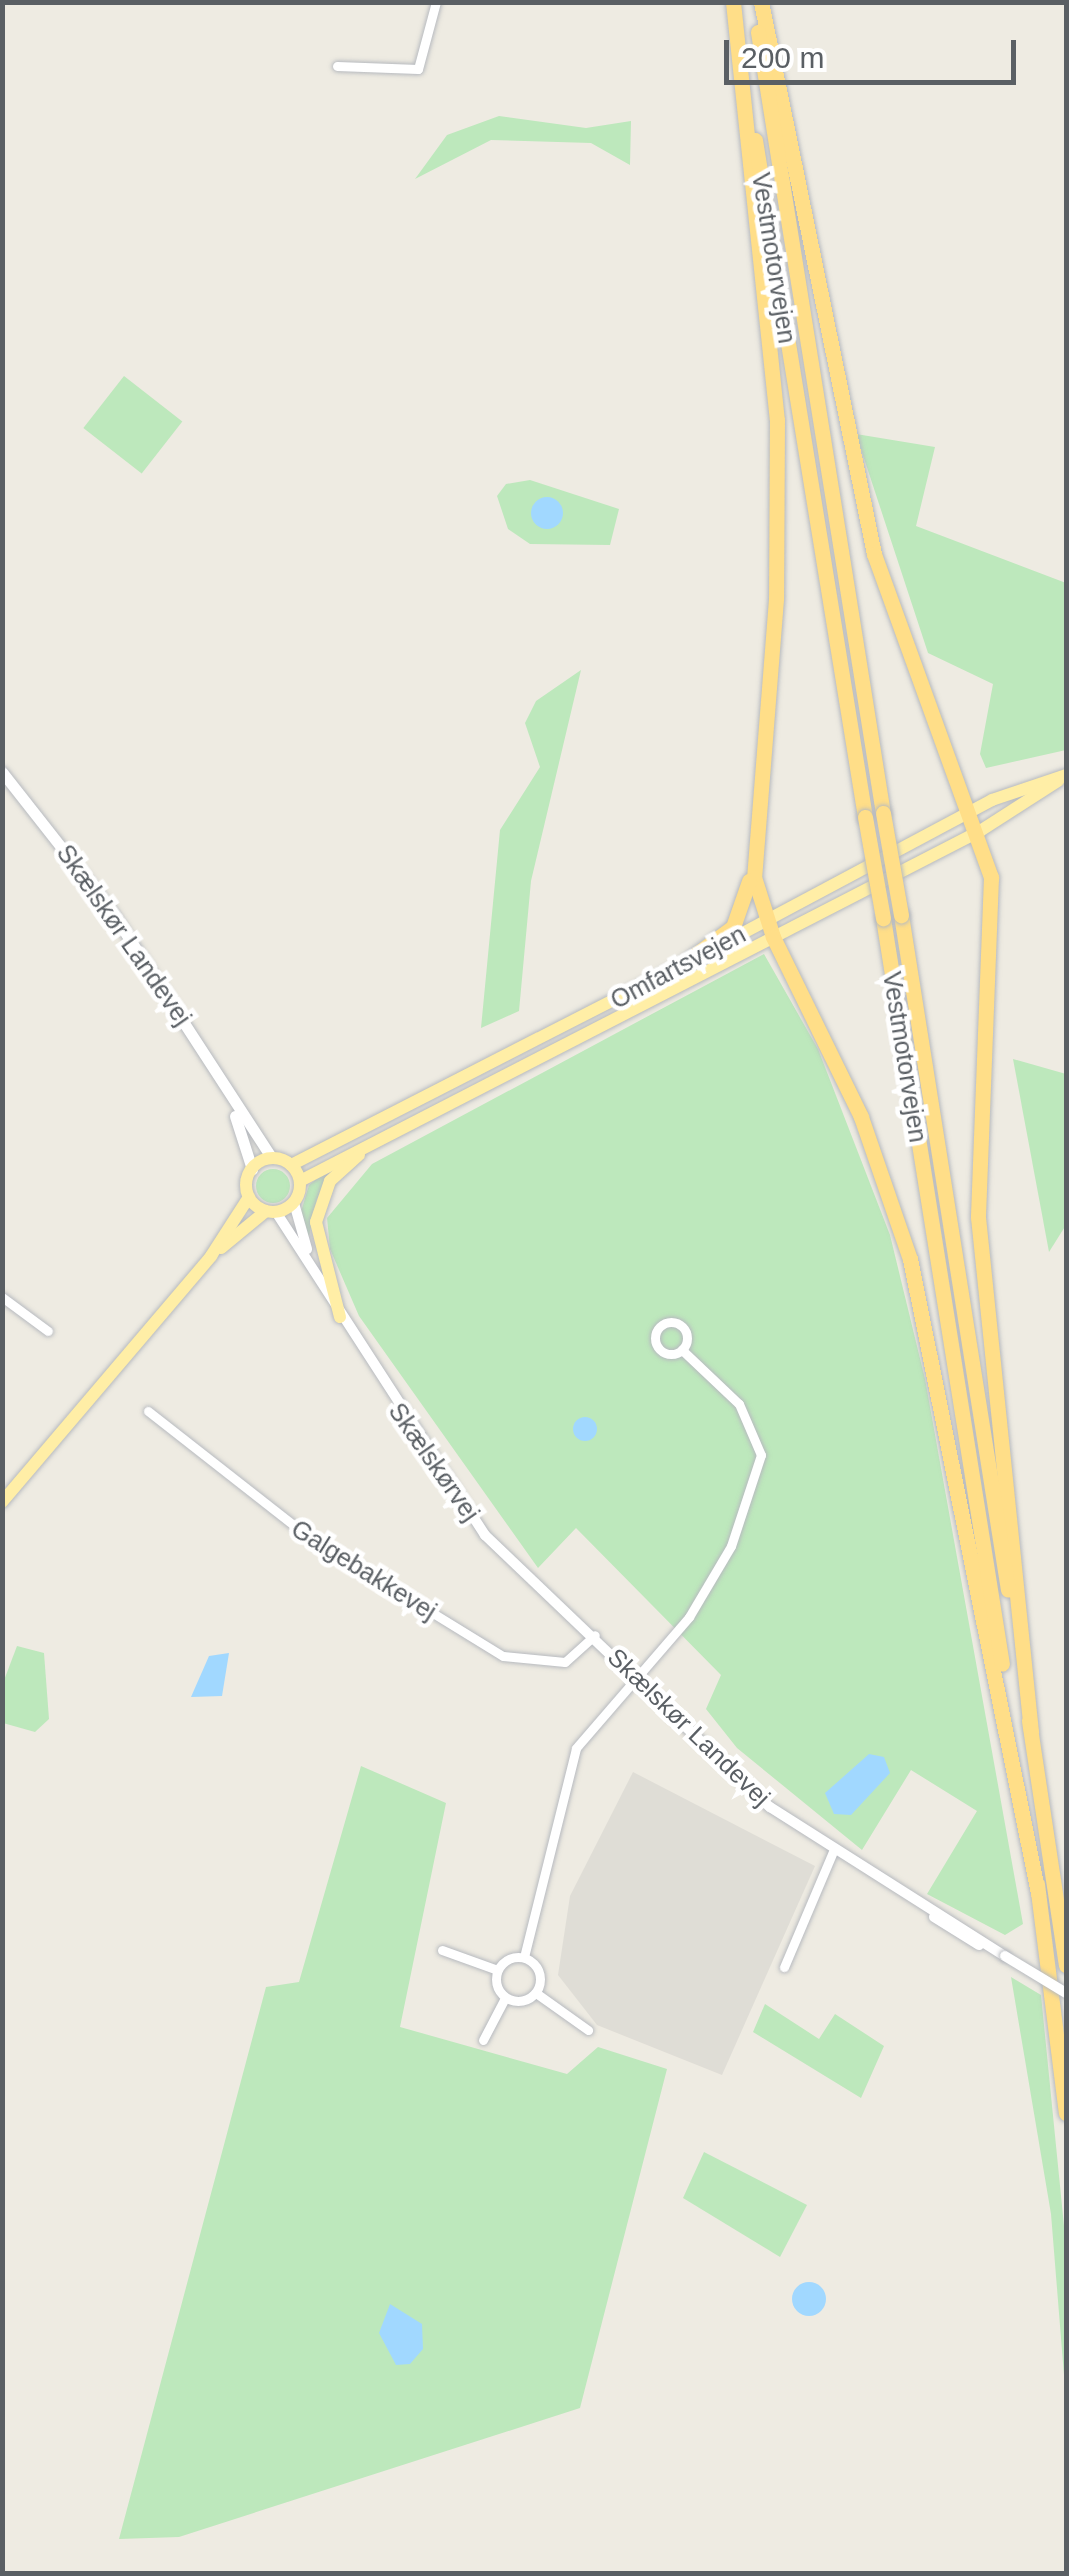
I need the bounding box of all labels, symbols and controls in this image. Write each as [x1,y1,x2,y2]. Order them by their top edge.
scale bar [729,20,1022,82]
text: 200 m [741,41,824,74]
street label: Vestmotorvejen [746,171,802,345]
street label: Skælskør Landevej [50,839,198,1031]
street label: Omfartsvejen [605,919,751,1015]
street label: Vestmotorvejen [877,970,933,1144]
street label: Skælskørvej [382,1397,486,1527]
street label: Galgebakkevej [286,1513,442,1627]
street label: Skælskør Landevej [602,1642,776,1812]

